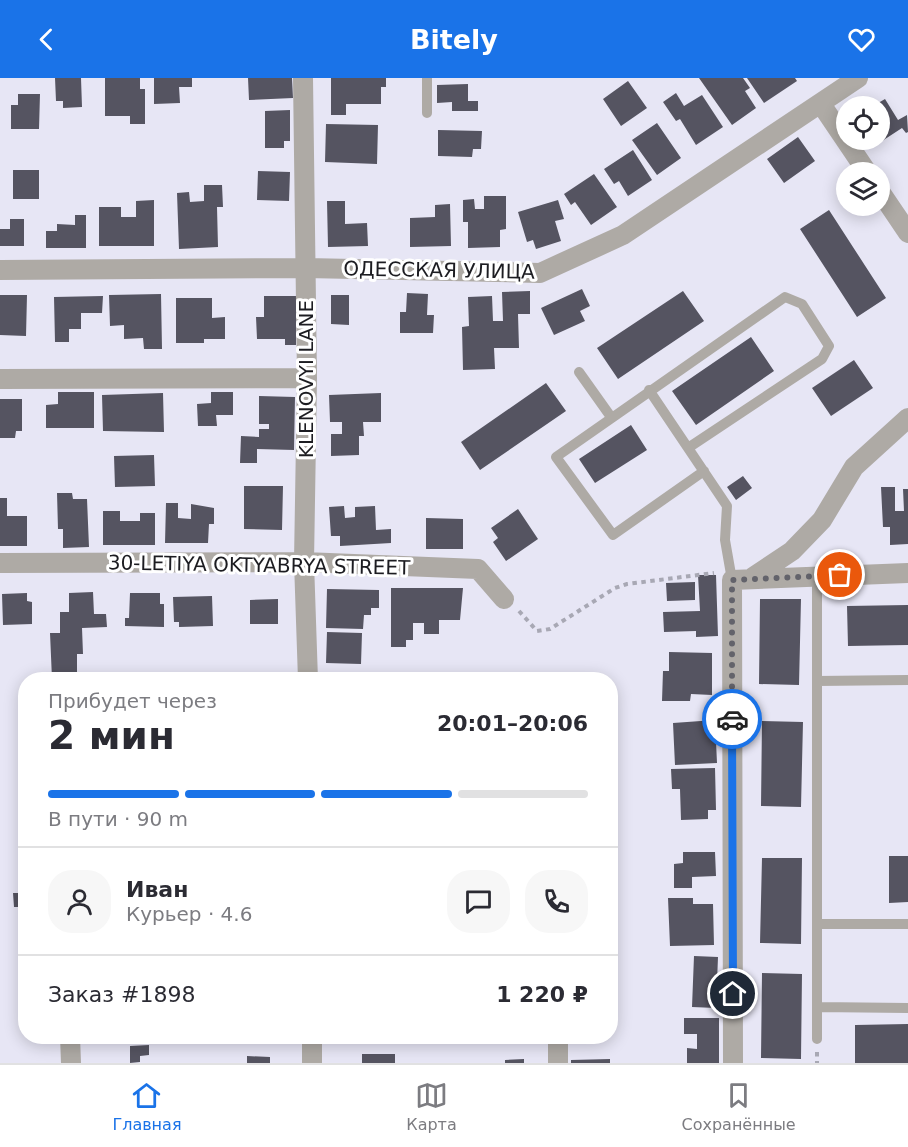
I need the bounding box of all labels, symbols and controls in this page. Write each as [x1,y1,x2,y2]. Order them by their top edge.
icon: back [30,23,63,56]
icon: heart [845,23,878,56]
text: Bitely [410,24,498,55]
map controls [836,96,890,216]
button: locate [836,96,890,150]
button: layers [836,162,890,216]
street label: ОДЕССКАЯ УЛИЦА [343,256,535,284]
street label: KLENOVYI LANE [294,300,318,458]
pin [814,549,865,600]
street label: 30-LETIYA OKTYABRYA STREET [108,550,411,580]
icon: bag [823,558,856,591]
text: Прибудет через [48,689,217,713]
courier [702,689,762,749]
icon: car [716,703,749,736]
text: 20:01–20:06 [437,711,588,736]
text: 2 мин [48,713,175,758]
text: В пути · 90 m [48,807,188,831]
button: person [48,870,111,933]
button: chat [447,870,510,933]
button: phone [525,870,588,933]
text: Иван [126,877,188,902]
text: Курьер · 4.6 [126,902,252,926]
pin [707,968,758,1019]
icon: home [716,977,749,1010]
text: Заказ #1898 [48,982,195,1007]
text: 1 220 ₽ [496,982,588,1007]
tab: Главная [112,1079,182,1134]
tab: Карта [406,1079,457,1134]
tab: Сохранённые [682,1079,796,1134]

